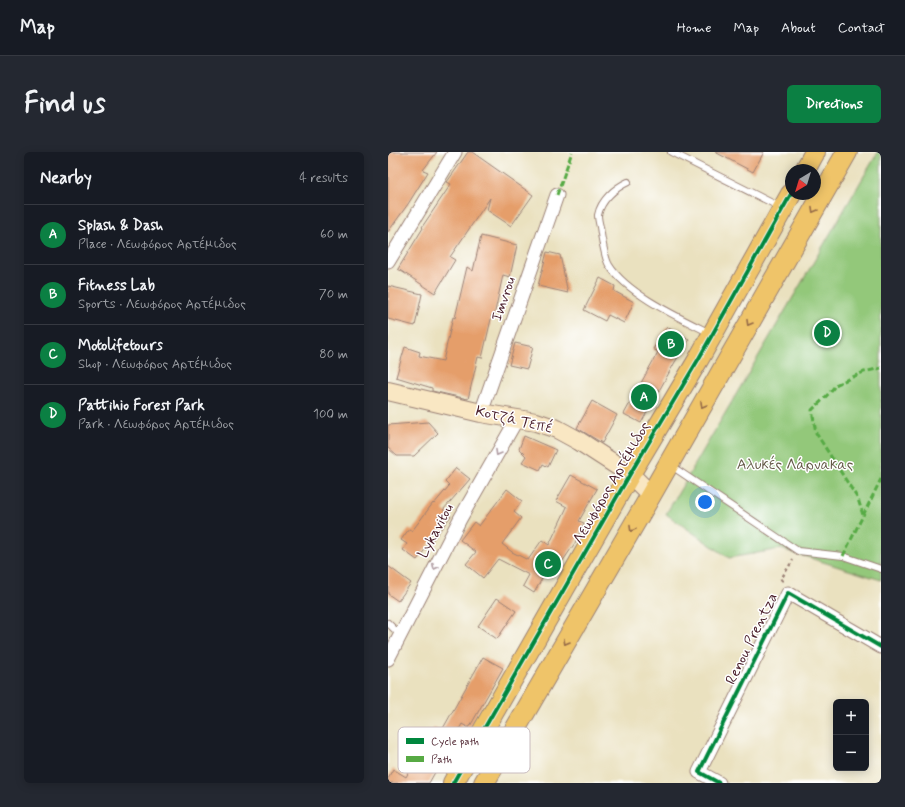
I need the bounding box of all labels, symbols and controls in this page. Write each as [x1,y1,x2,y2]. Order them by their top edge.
text: Map [20,15,55,40]
text: Home [677,19,711,37]
text: Map [733,19,759,37]
text: About [781,19,816,37]
text: Contact [838,19,885,37]
button: Directions [787,85,881,123]
text: Find us [24,86,105,123]
north arrow [785,164,821,200]
text: Nearby [40,167,92,189]
text: 4 results [299,170,348,187]
one-way arrow [811,206,818,213]
text: Splash & Dash [78,216,163,236]
text: A [49,226,57,243]
text: 60 m [320,226,348,243]
text: Place · Λεωφόρος Αρτέμιδος [78,236,237,253]
street label: Imvrou [487,274,521,324]
text: Fitness Lab [78,276,155,296]
text: B [49,286,57,303]
text: 70 m [319,286,348,303]
text: Sports · Λεωφόρος Αρτέμιδος [78,296,246,313]
pin: D [814,318,840,348]
one-way arrow [747,319,754,326]
pin: B [658,329,684,359]
text: Motolifetours [78,336,163,356]
text: C [48,346,58,363]
text: 80 m [319,346,348,363]
text: Shop · Λεωφόρος Αρτέμιδος [78,356,232,373]
pin: A [631,382,657,412]
text: Pattihio Forest Park [78,396,205,416]
street label: Κοτζά Τεπέ [474,401,554,439]
one-way arrow [700,401,707,408]
text: D [49,406,57,423]
text: 100 m [313,406,348,423]
text: Park · Λεωφόρος Αρτέμιδος [78,416,234,433]
street label: Λεωφόρος Αρτέμιδος [569,418,656,548]
one-way arrow [495,449,502,456]
park label: Αλυκές Λάρνακας [737,455,854,475]
your location [695,492,715,512]
street label: Lykavitou [413,500,459,562]
one-way arrow [629,525,636,532]
pin: C [535,549,561,579]
one-way arrow [432,563,440,570]
street label: Renou Prentza [721,590,783,688]
one-way arrow [564,637,571,645]
map controls [833,699,869,771]
button: + [833,699,869,735]
legend [398,727,530,773]
text: Cycle path [431,735,479,749]
button: − [833,735,869,771]
text: Path [431,753,452,767]

